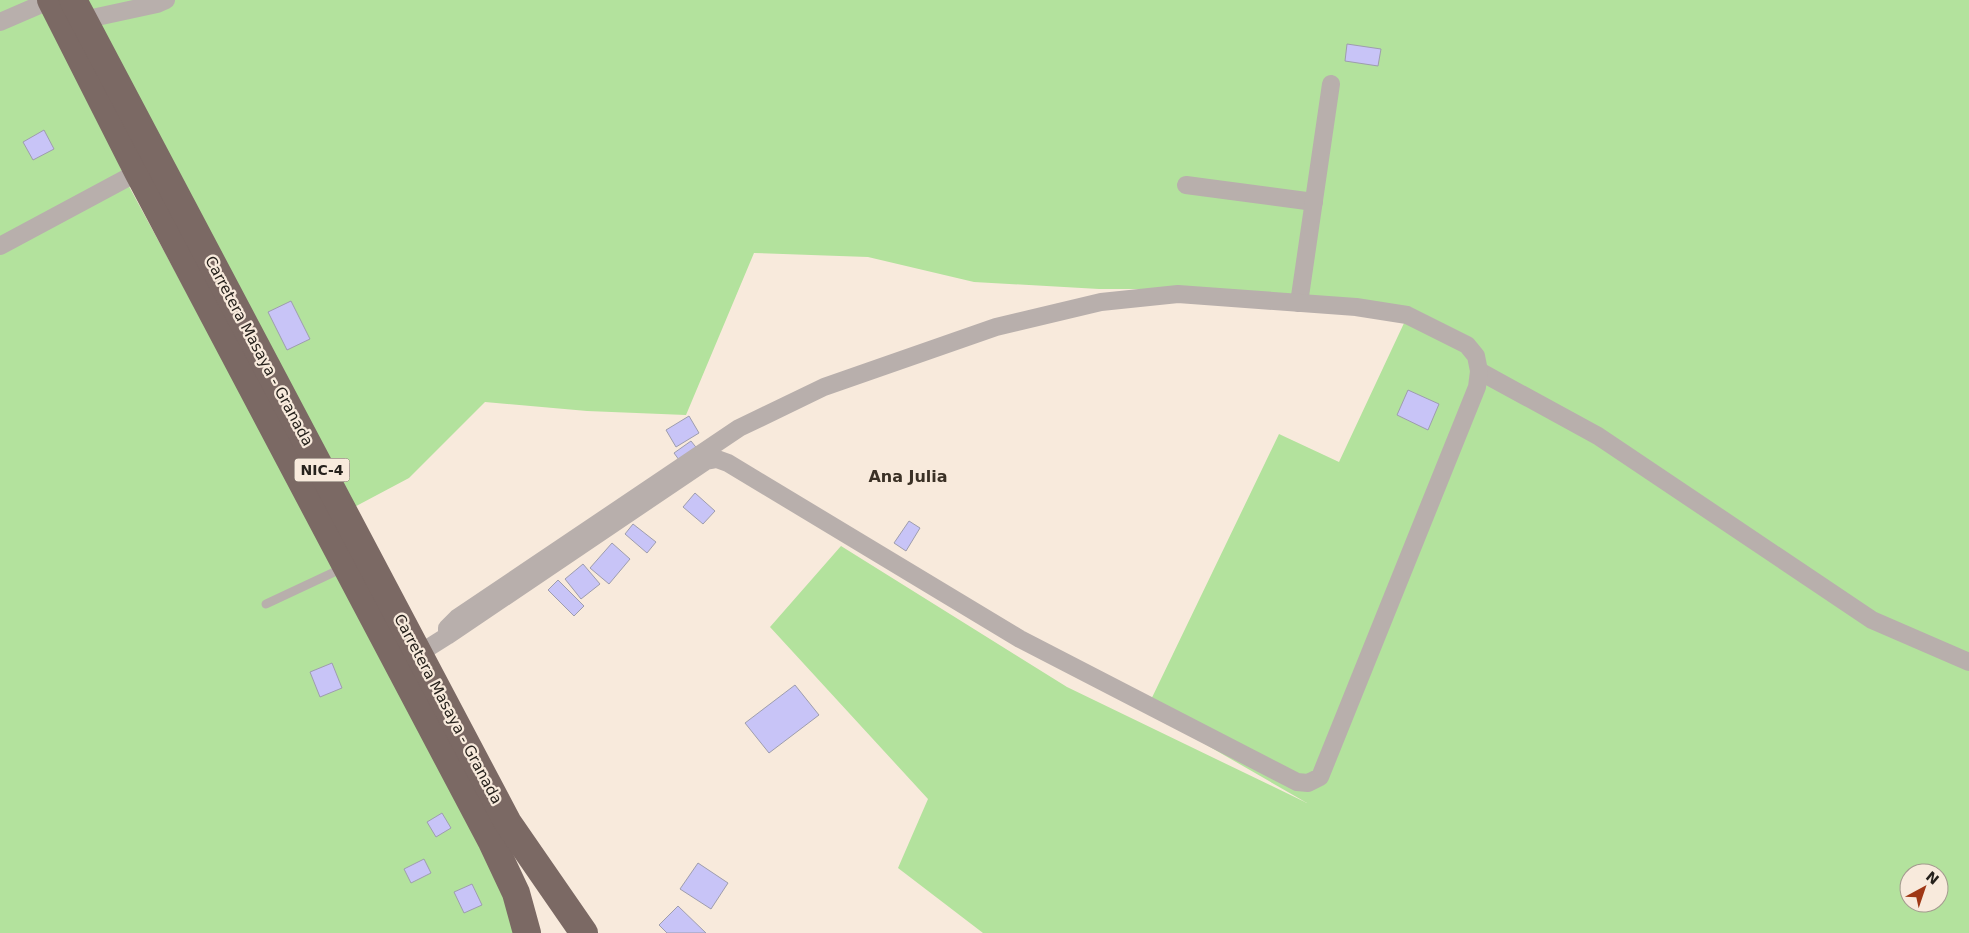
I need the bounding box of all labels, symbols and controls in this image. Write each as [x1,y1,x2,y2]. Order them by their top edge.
street label: Carretera Masaya - Granada [201,253,317,449]
road number: NIC-4 [294,458,350,482]
district label: Ana Julia [868,467,948,486]
street label: Carretera Masaya - Granada [390,611,506,807]
north arrow [1899,863,1949,913]
text: N [1923,868,1942,888]

